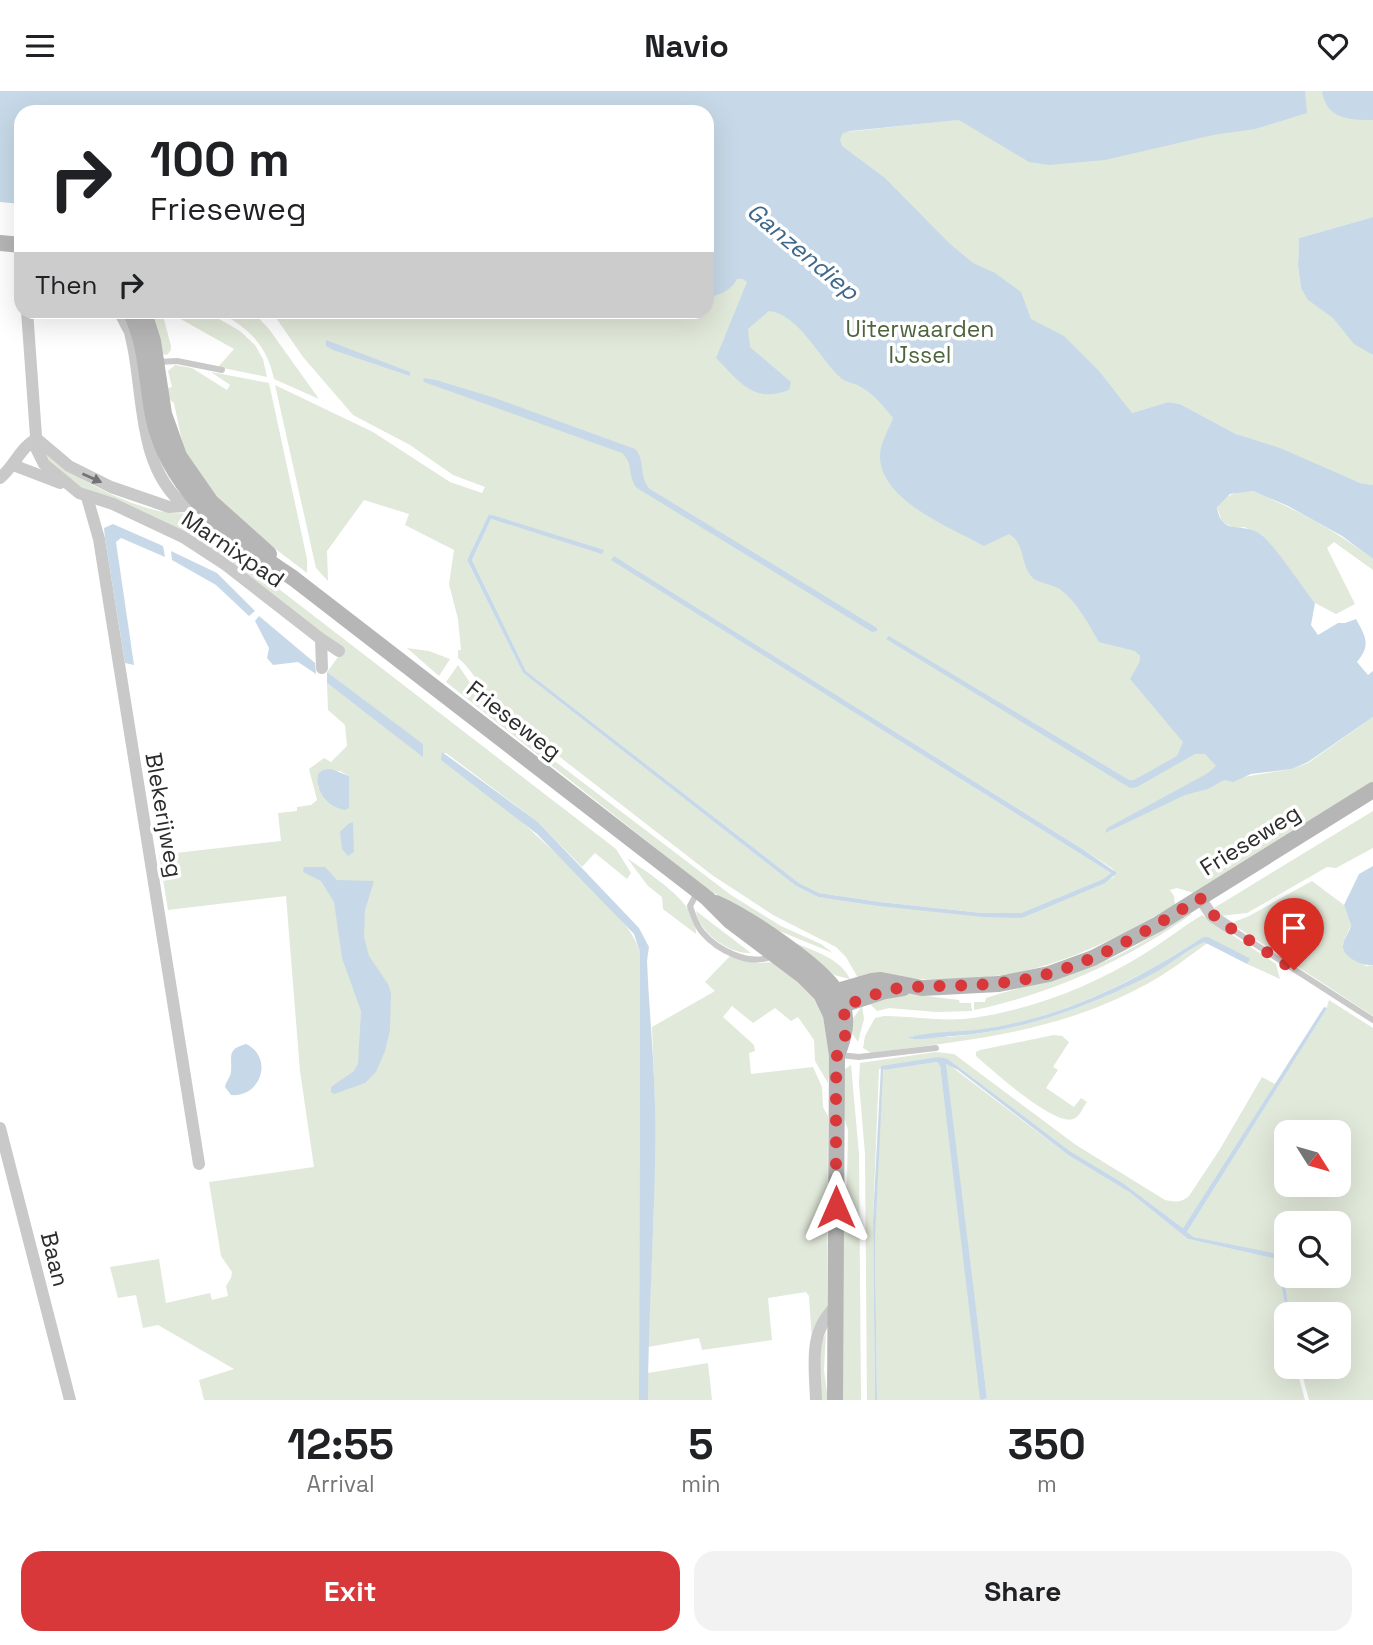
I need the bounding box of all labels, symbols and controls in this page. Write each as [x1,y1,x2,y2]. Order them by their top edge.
text: Navio [644,26,729,66]
icon: menu [21,27,59,65]
icon: heart [1314,27,1352,65]
text: 100 m [150,128,290,190]
icon: right [35,133,126,224]
text: Frieseweg [150,189,306,229]
water label: Ganzendiep [741,195,866,308]
icon: right [112,266,150,304]
text: Then [35,268,98,302]
park label: Uiterwaarden IJssel [846,314,994,370]
one-way arrow [82,472,102,484]
street label: Marnixpad [176,504,290,594]
street label: Frieseweg [460,674,568,766]
street label: Blekerijweg [138,750,190,880]
street label: Frieseweg [1194,797,1306,883]
pin [1264,898,1324,970]
icon: arrive [1275,909,1313,947]
north arrow [1274,1120,1351,1197]
map controls [1274,1120,1351,1379]
position arrow [799,1170,873,1244]
button: search [1274,1211,1351,1288]
street label: Baan [34,1228,76,1290]
button: layers [1274,1302,1351,1379]
text: 12:55 [287,1418,394,1471]
text: 5 [688,1418,714,1471]
text: 350 [1008,1418,1086,1471]
text: Arrival [306,1469,375,1499]
text: min [681,1469,721,1499]
text: m [1037,1469,1057,1499]
button: Exit [21,1551,680,1631]
button: Share [694,1551,1352,1631]

